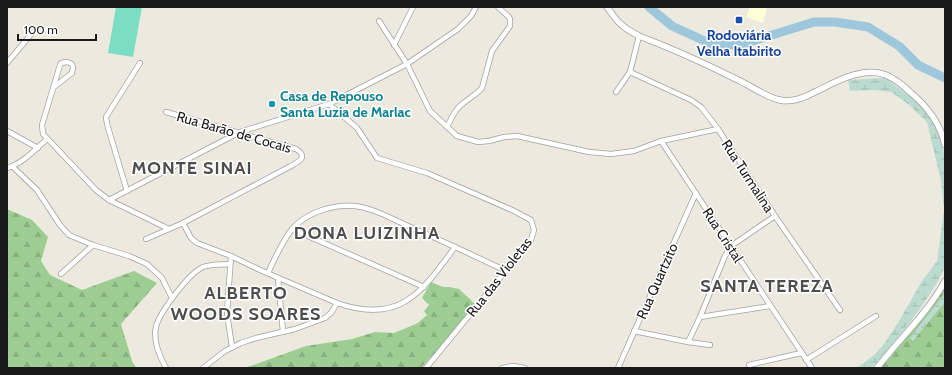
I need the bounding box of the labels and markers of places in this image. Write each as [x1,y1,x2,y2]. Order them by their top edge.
marker: Rodoviária Velha Itabirito [734,15,744,25]
place label: Rodoviária Velha Itabirito [697,26,781,60]
place label: Casa de Repouso Santa Luzia de Marlac [280,87,412,121]
marker: Casa de Repouso Santa Luzia de Marlac [267,99,277,109]

